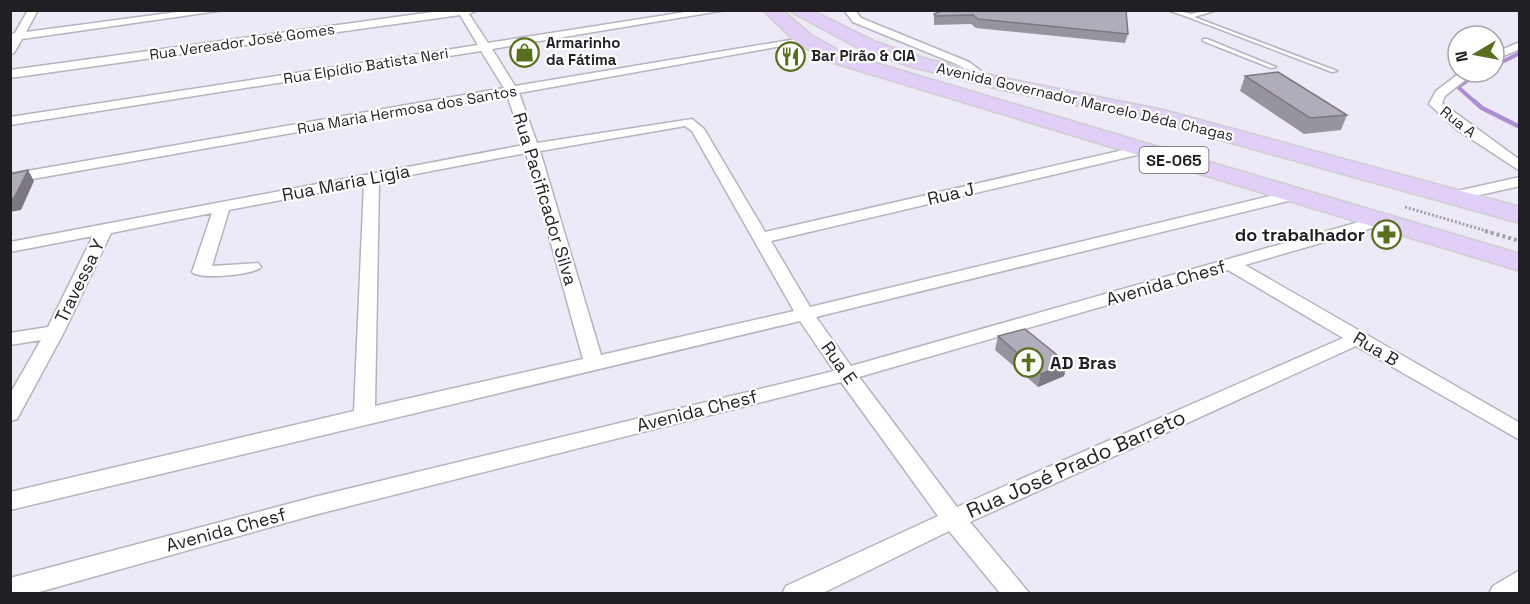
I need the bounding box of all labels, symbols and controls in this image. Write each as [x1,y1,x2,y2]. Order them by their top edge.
street label: Rua Vereador José Gomes [148,19,336,64]
north arrow [1446,24,1506,84]
place label: Armarinho da Fátima [546,33,621,69]
shop icon: Armarinho da Fátima [509,36,541,68]
restaurant icon: Bar Pirão & CIA [774,40,806,72]
street label: Rua Elpídio Batista Neri [282,43,450,88]
place label: Bar Pirão & CIA [811,46,916,65]
text: N [1450,49,1473,64]
street label: Avenida Governador Marcelo Déda Chagas [935,58,1235,145]
street label: Rua Maria Hermosa dos Santos [296,81,518,138]
street label: Rua A [1437,102,1480,142]
street label: Rua Pacificador Silva [508,110,583,288]
road number: SE-065 [1140,147,1208,173]
street label: Rua Maria Ligia [280,159,412,206]
street label: Rua J [925,177,977,210]
pharmacy icon: do trabalhador [1370,219,1402,251]
place label: do trabalhador [1235,223,1365,246]
street label: Travessa Y [49,235,110,326]
street label: Avenida Chesf [1103,254,1228,311]
street label: Rua B [1349,326,1403,371]
street label: Rua E [816,337,862,389]
church icon: AD Bras [1013,347,1045,379]
place label: AD Bras [1050,351,1117,374]
street label: Avenida Chesf [634,384,760,437]
street label: Rua José Prado Barreto [962,403,1190,524]
street label: Avenida Chesf [163,502,289,557]

